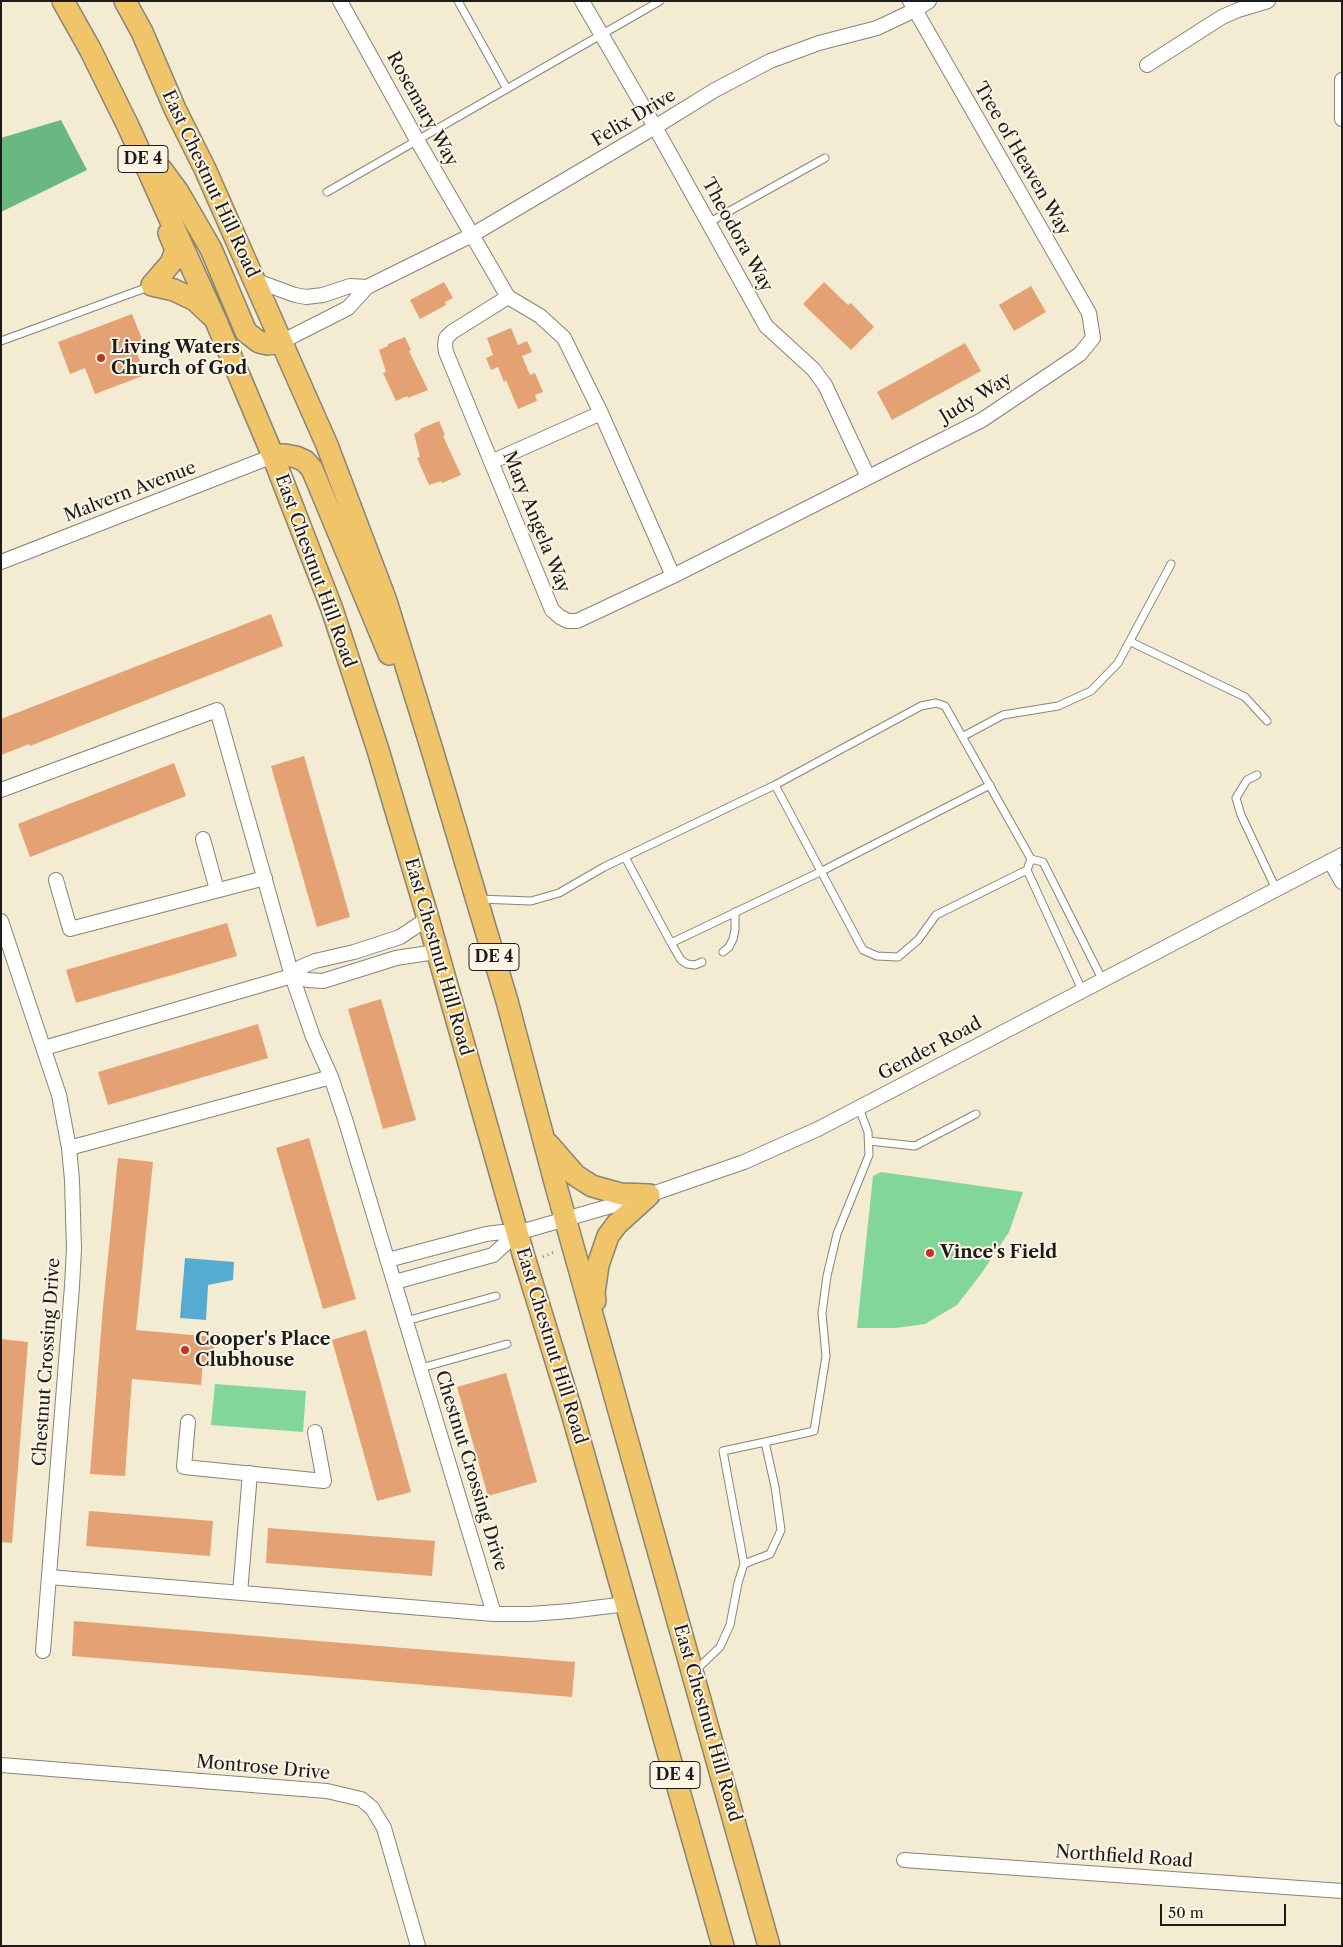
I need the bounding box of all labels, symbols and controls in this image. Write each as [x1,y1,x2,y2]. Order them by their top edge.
street label: Rosemary Way [382,48,462,170]
street label: Tree of Heaven Way [969,78,1075,240]
street label: Felix Drive [588,85,680,151]
street label: East Chestnut Hill Road [157,87,263,281]
road number: DE 4 [118,146,168,172]
street label: Theodora Way [697,174,777,296]
place label: Living Waters Church of God [111,337,247,379]
marker: Living Waters Church of God [95,352,107,364]
street label: Judy Way [936,368,1016,428]
street label: Mary Angela Way [498,448,574,596]
street label: Malvern Avenue [61,457,199,527]
street label: East Chestnut Hill Road [270,471,360,671]
street label: East Chestnut Hill Road [399,856,477,1058]
road number: DE 4 [469,944,519,970]
street label: Gender Road [875,1013,985,1085]
place label: Vince's Field [940,1242,1057,1264]
street label: East Chestnut Hill Road [511,1245,591,1447]
marker: Vince's Field [924,1247,936,1259]
street label: Chestnut Crossing Drive [29,1257,65,1467]
place label: Cooper's Place Clubhouse [195,1329,330,1372]
marker: Cooper's Place Clubhouse [179,1344,191,1356]
street label: Chestnut Crossing Drive [430,1368,512,1574]
street label: East Chestnut Hill Road [668,1622,746,1824]
street label: Montrose Drive [195,1751,331,1785]
road number: DE 4 [650,1762,700,1788]
street label: Northfield Road [1055,1841,1193,1873]
scale bar [1163,1894,1289,1926]
text: 50 m [1168,1903,1204,1922]

